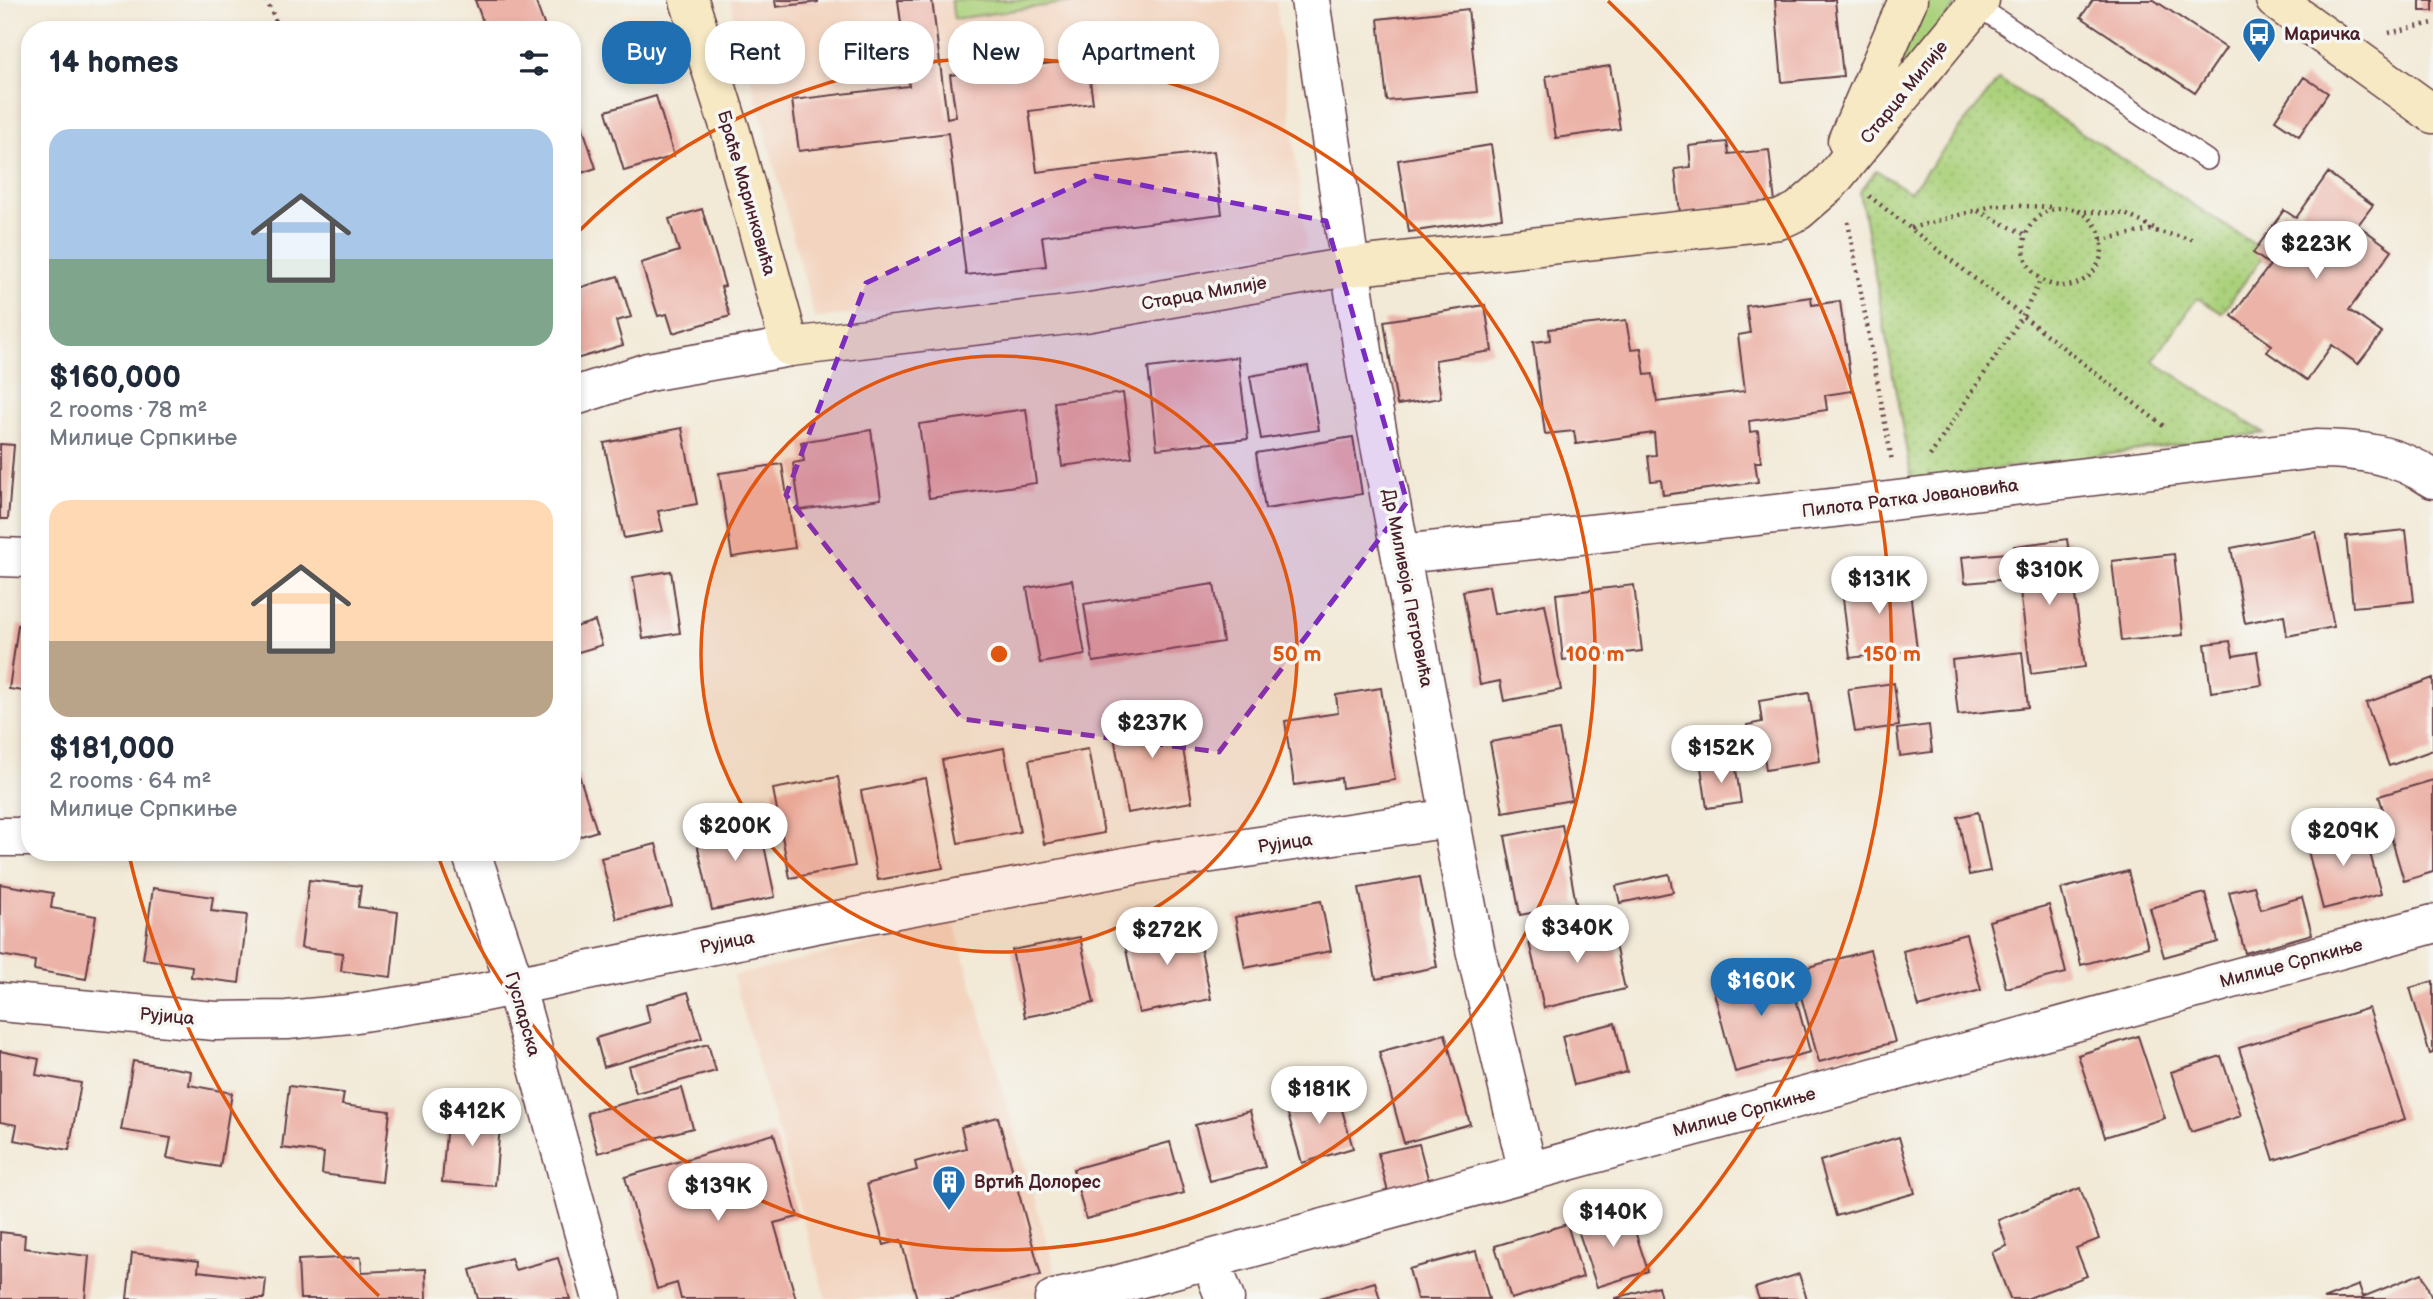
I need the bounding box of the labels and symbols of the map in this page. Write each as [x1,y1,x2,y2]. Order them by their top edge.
bus stop icon: Маричка [2240,15,2278,64]
place label: Маричка [2284,24,2361,45]
street label: Старца Милије [1856,37,1952,148]
street label: Браће Маринковића [713,108,780,279]
pin: $223K [2267,222,2365,281]
street label: Старца Милије [1140,272,1268,315]
street label: Пилота Ратка Јовановића [1801,475,2020,522]
street label: Др Миливоја Петровића [1378,487,1437,690]
pin: $310K [2000,548,2098,607]
pin: $131K [1830,556,1928,616]
centre of rings [987,642,1011,666]
text: 50 m [1273,642,1321,667]
text: 100 m [1566,642,1624,667]
text: 150 m [1863,642,1921,667]
pin: $237K [1103,700,1201,760]
pin: $152K [1672,726,1770,785]
pin: $200K [686,804,784,863]
pin: $209K [2294,808,2392,868]
street label: Рујица [1256,829,1314,858]
pin: $340K [1528,906,1626,965]
pin: $272K [1118,908,1216,967]
street label: Рујица [698,927,756,958]
street label: Милице Српкиње [2217,934,2365,993]
pin: $160K [1712,958,1810,1018]
street label: Гусларска [500,970,545,1059]
street label: Рујица [139,1004,196,1029]
pin: $181K [1270,1066,1368,1126]
street label: Милице Српкиње [1670,1083,1818,1142]
pin: $412K [423,1088,521,1148]
building icon: Вртић Долорес [930,1163,968,1212]
pin: $139K [669,1164,767,1223]
place label: Вртић Долорес [974,1172,1101,1193]
pin: $140K [1564,1190,1662,1249]

